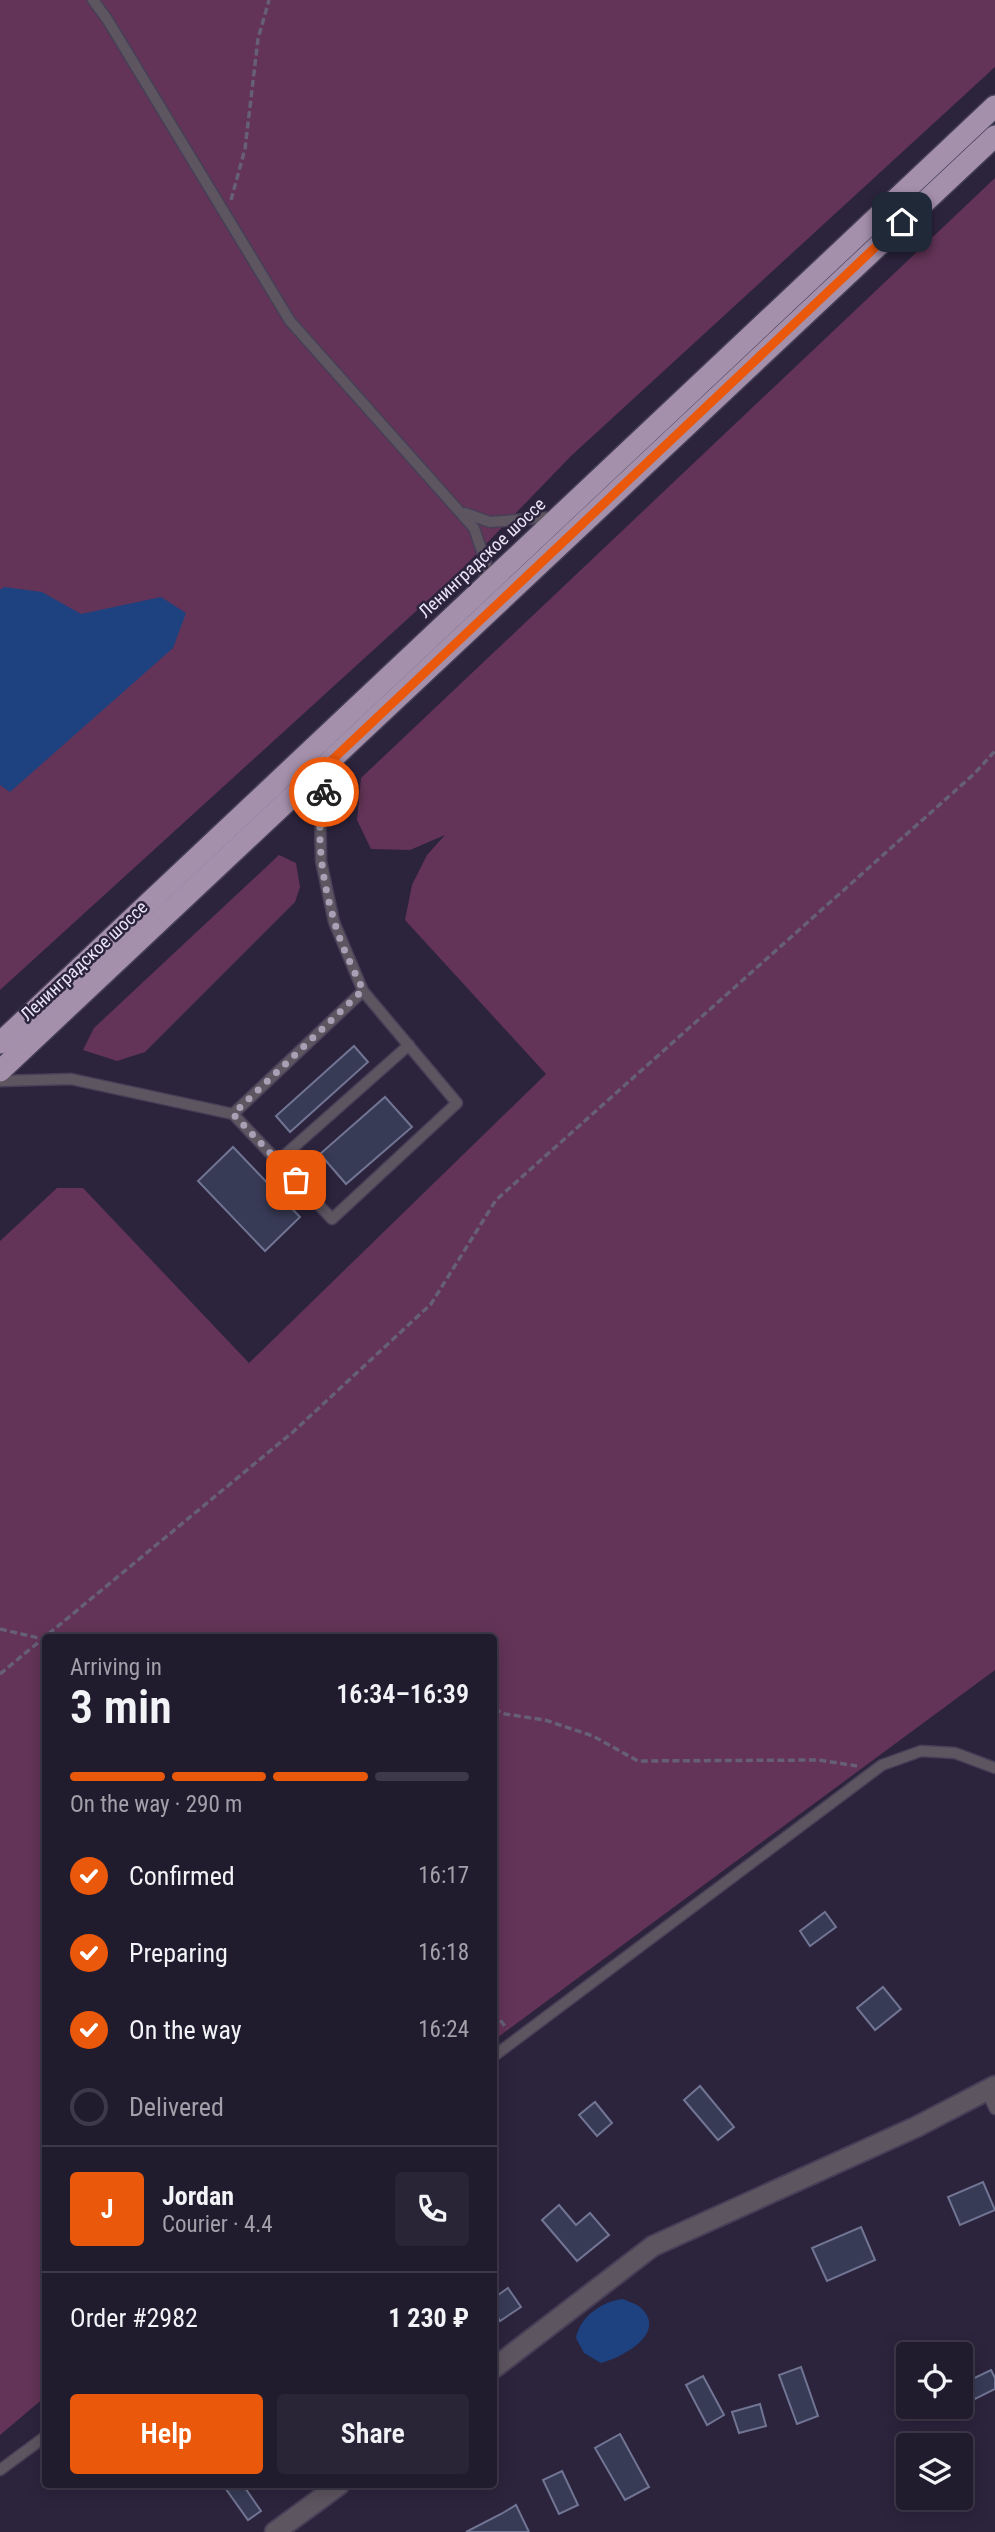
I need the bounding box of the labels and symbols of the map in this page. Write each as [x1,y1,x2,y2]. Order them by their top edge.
pin [872,192,932,252]
street label: Ленинградское шоссе [414,493,550,622]
courier [289,757,359,827]
street label: Ленинградское шоссе [16,896,152,1025]
pin [266,1150,326,1210]

